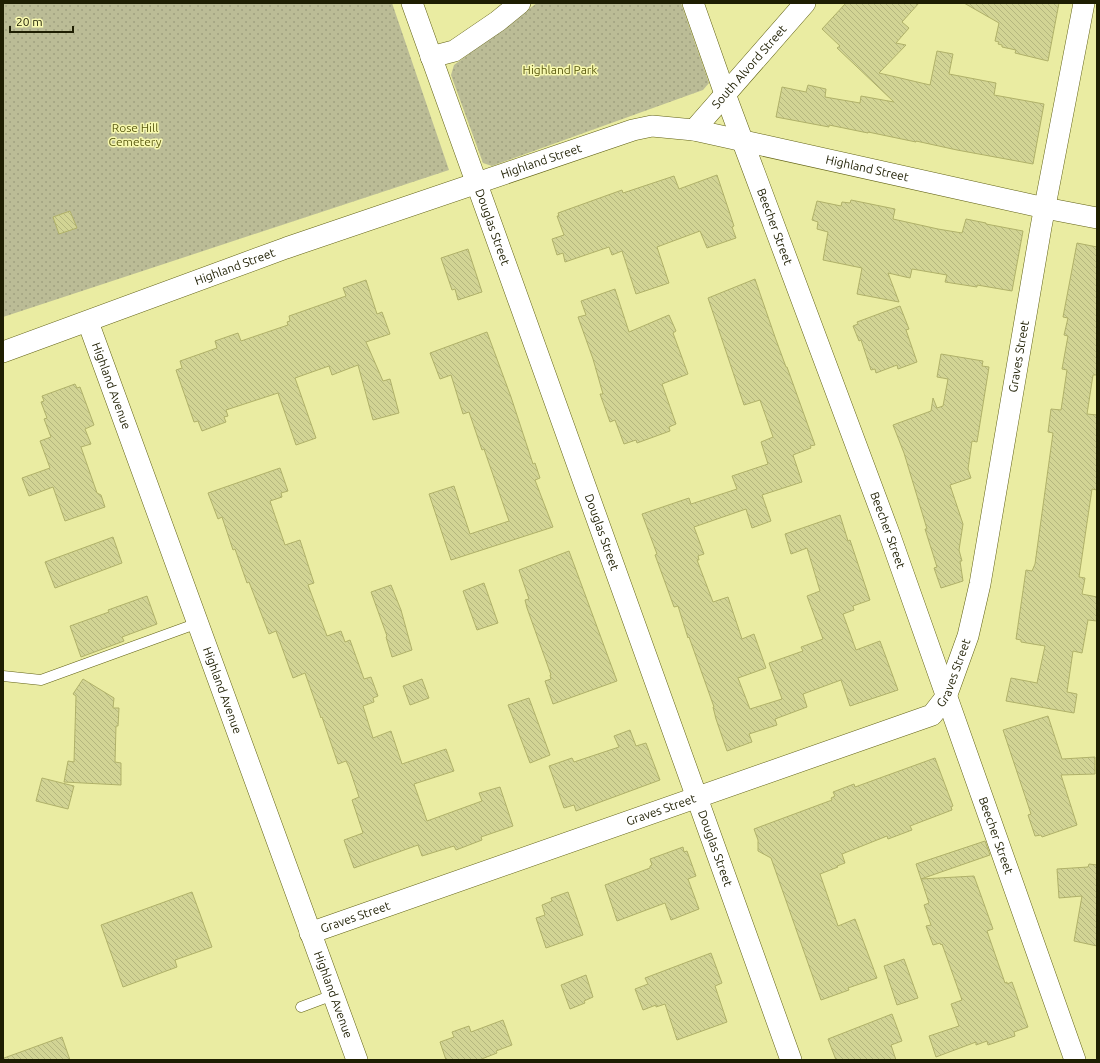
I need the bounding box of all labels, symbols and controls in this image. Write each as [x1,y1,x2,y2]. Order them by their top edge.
scale bar [10,8,73,34]
text: 20 m [16,15,43,28]
street label: South Alvord Street [709,22,789,111]
park label: Highland Park [523,63,597,76]
park label: Rose Hill Cemetery [109,121,162,148]
street label: Highland Street [499,141,583,181]
street label: Highland Street [825,152,910,184]
street label: Beecher Street [755,186,795,267]
street label: Douglas Street [473,187,513,267]
street label: Highland Street [193,246,277,287]
street label: Graves Street [1006,319,1031,393]
street label: Highland Avenue [90,341,134,431]
street label: Beecher Street [868,490,908,570]
street label: Douglas Street [583,492,622,572]
street label: Graves Street [934,637,973,710]
street label: Highland Avenue [201,645,244,735]
street label: Graves Street [624,791,698,828]
street label: Beecher Street [977,795,1016,876]
street label: Douglas Street [696,808,735,888]
street label: Graves Street [319,898,392,935]
street label: Highland Avenue [312,949,355,1040]

